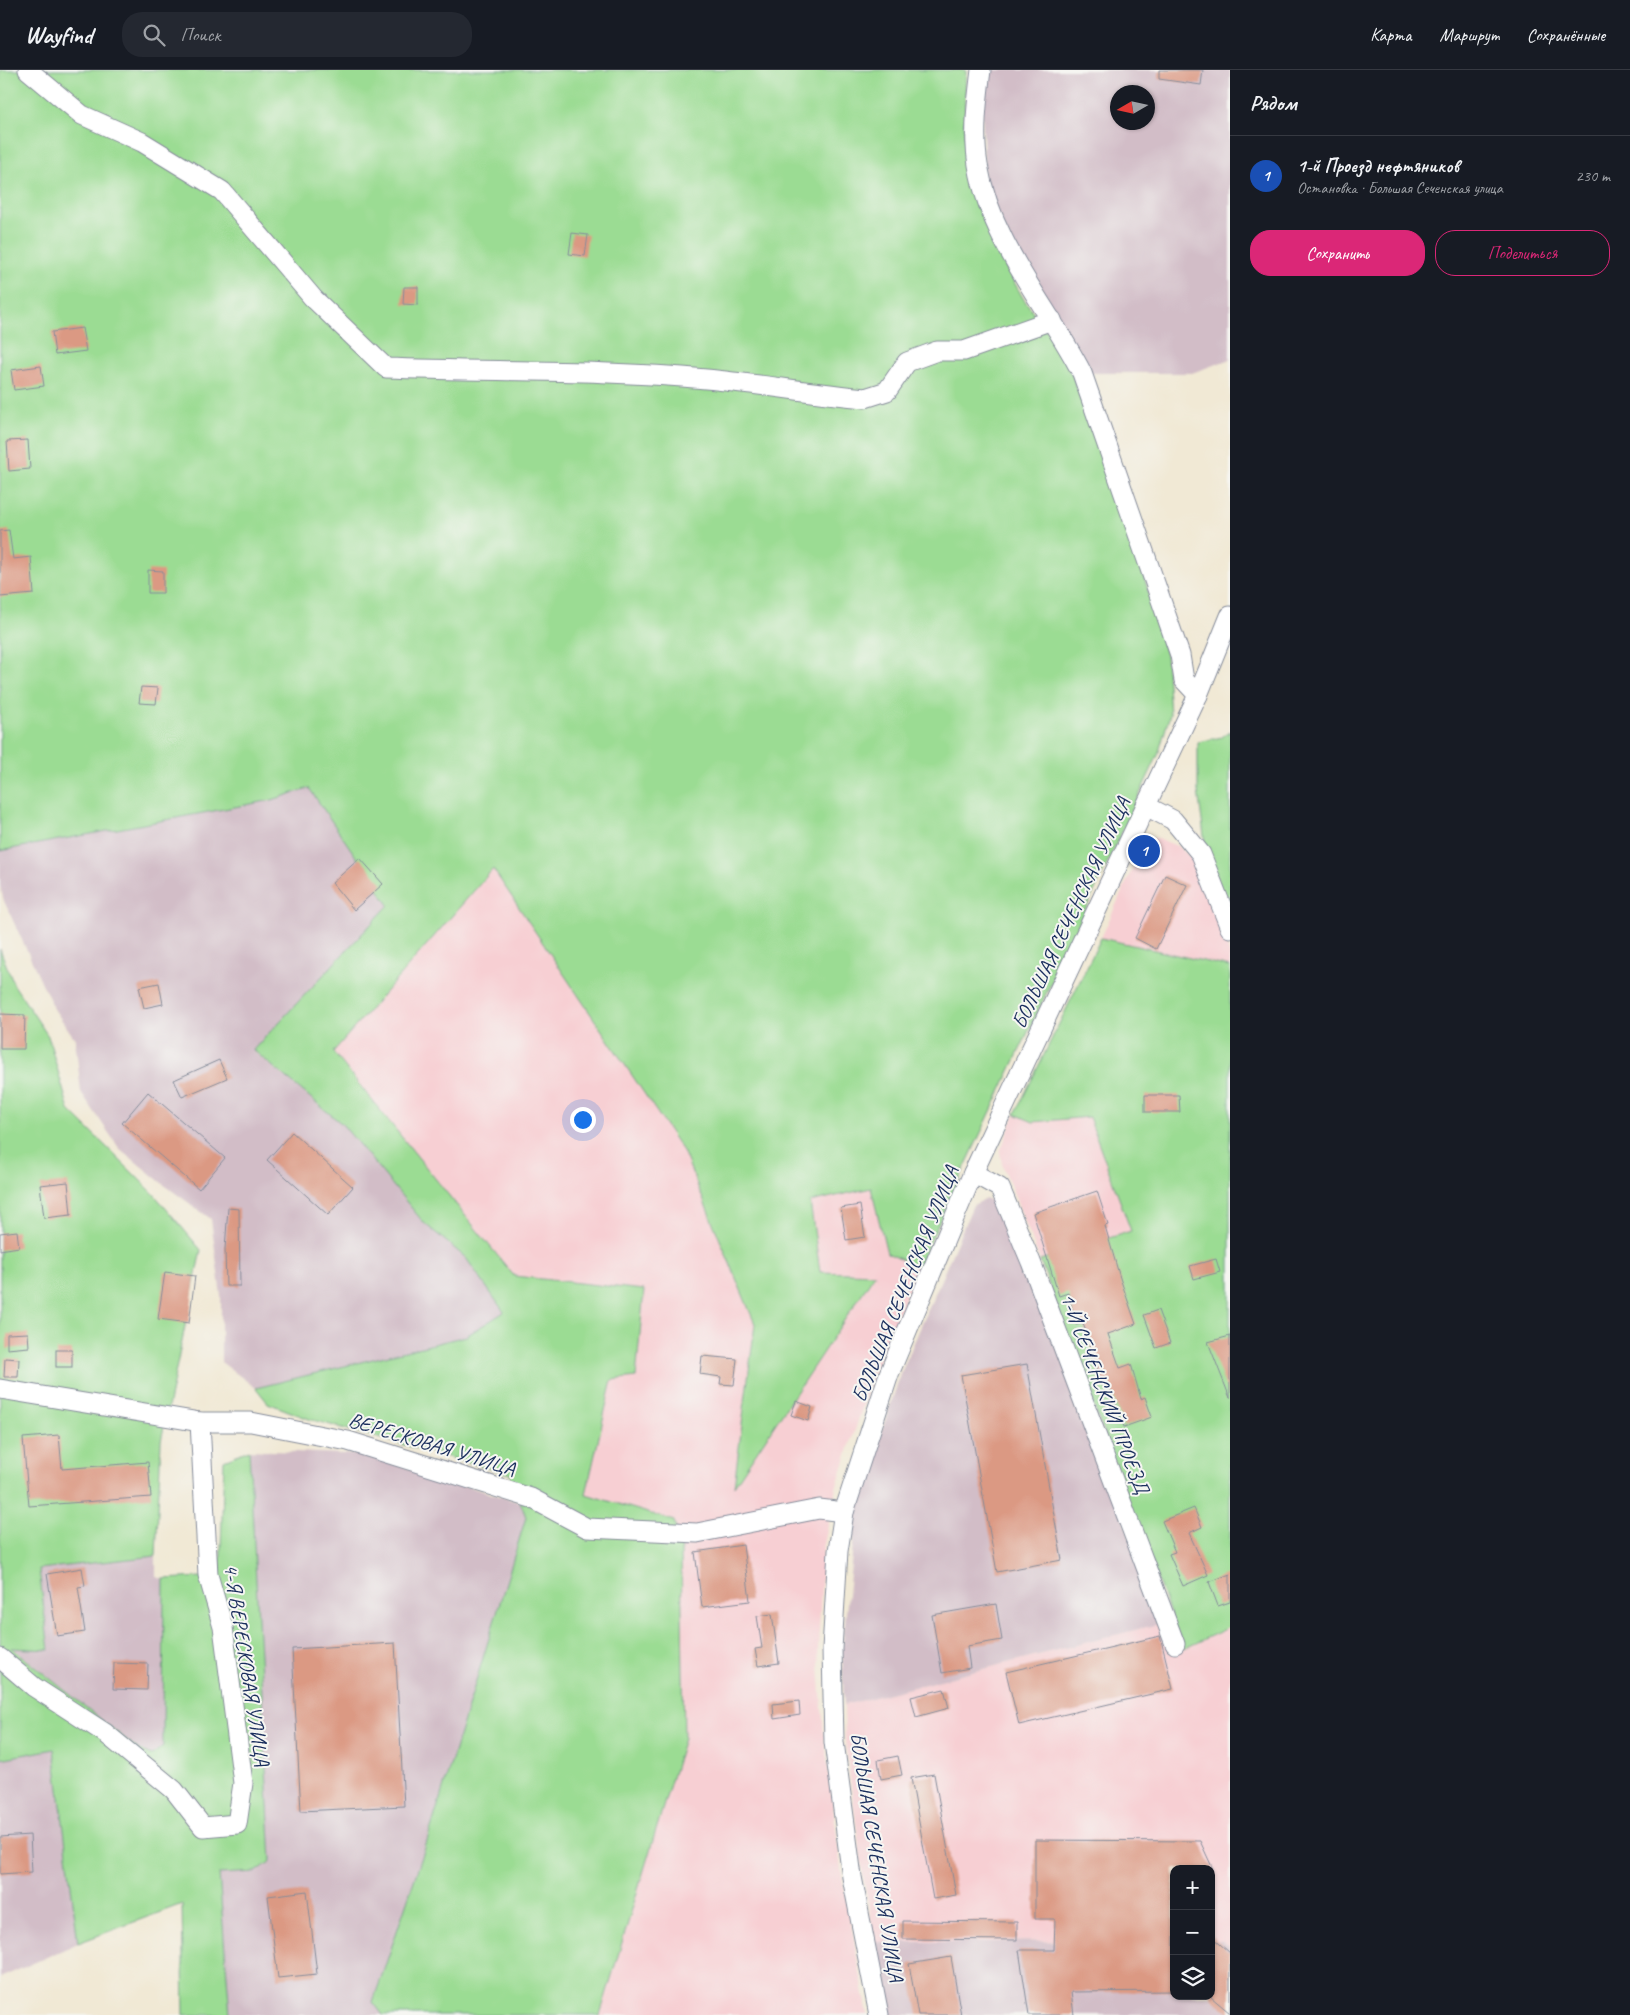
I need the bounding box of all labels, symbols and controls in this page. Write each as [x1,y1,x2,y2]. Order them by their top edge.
search box [122,12,472,57]
text: Wayfind [25,20,92,50]
icon: search [140,21,168,49]
text: Поиск [180,23,220,47]
text: Карта [1370,24,1411,46]
text: Маршрут [1439,24,1499,46]
text: Сохранённые [1527,24,1605,46]
north arrow [1110,85,1155,130]
text: Рядом [1250,90,1297,116]
text: 1-й Проезд нефтяников [1297,154,1459,178]
text: 1 [1262,166,1270,186]
text: 230 m [1576,166,1610,186]
text: Остановка · Большая Сеченская улица [1297,178,1503,198]
button: Сохранить [1250,230,1425,276]
button: Поделиться [1435,230,1610,276]
street label: БОЛЬШАЯ СЕЧЕНСКАЯ УЛИЦА [1006,792,1137,1033]
pin: 1 [1128,832,1160,870]
your location [570,1107,596,1133]
street label: БОЛЬШАЯ СЕЧЕНСКАЯ УЛИЦА [846,1161,965,1406]
street label: 1-Й СЕЧЕНСКИЙ ПРОЕЗД [1055,1289,1156,1498]
street label: ВЕРЕСКОВАЯ УЛИЦА [346,1406,519,1482]
street label: 4-Я ВЕРЕСКОВАЯ УЛИЦА [218,1562,276,1768]
street label: БОЛЬШАЯ СЕЧЕНСКАЯ УЛИЦА [844,1731,910,1985]
map controls [1170,1865,1215,2000]
button: + [1170,1865,1215,1910]
button: − [1170,1910,1215,1955]
button: layers [1170,1955,1215,2000]

